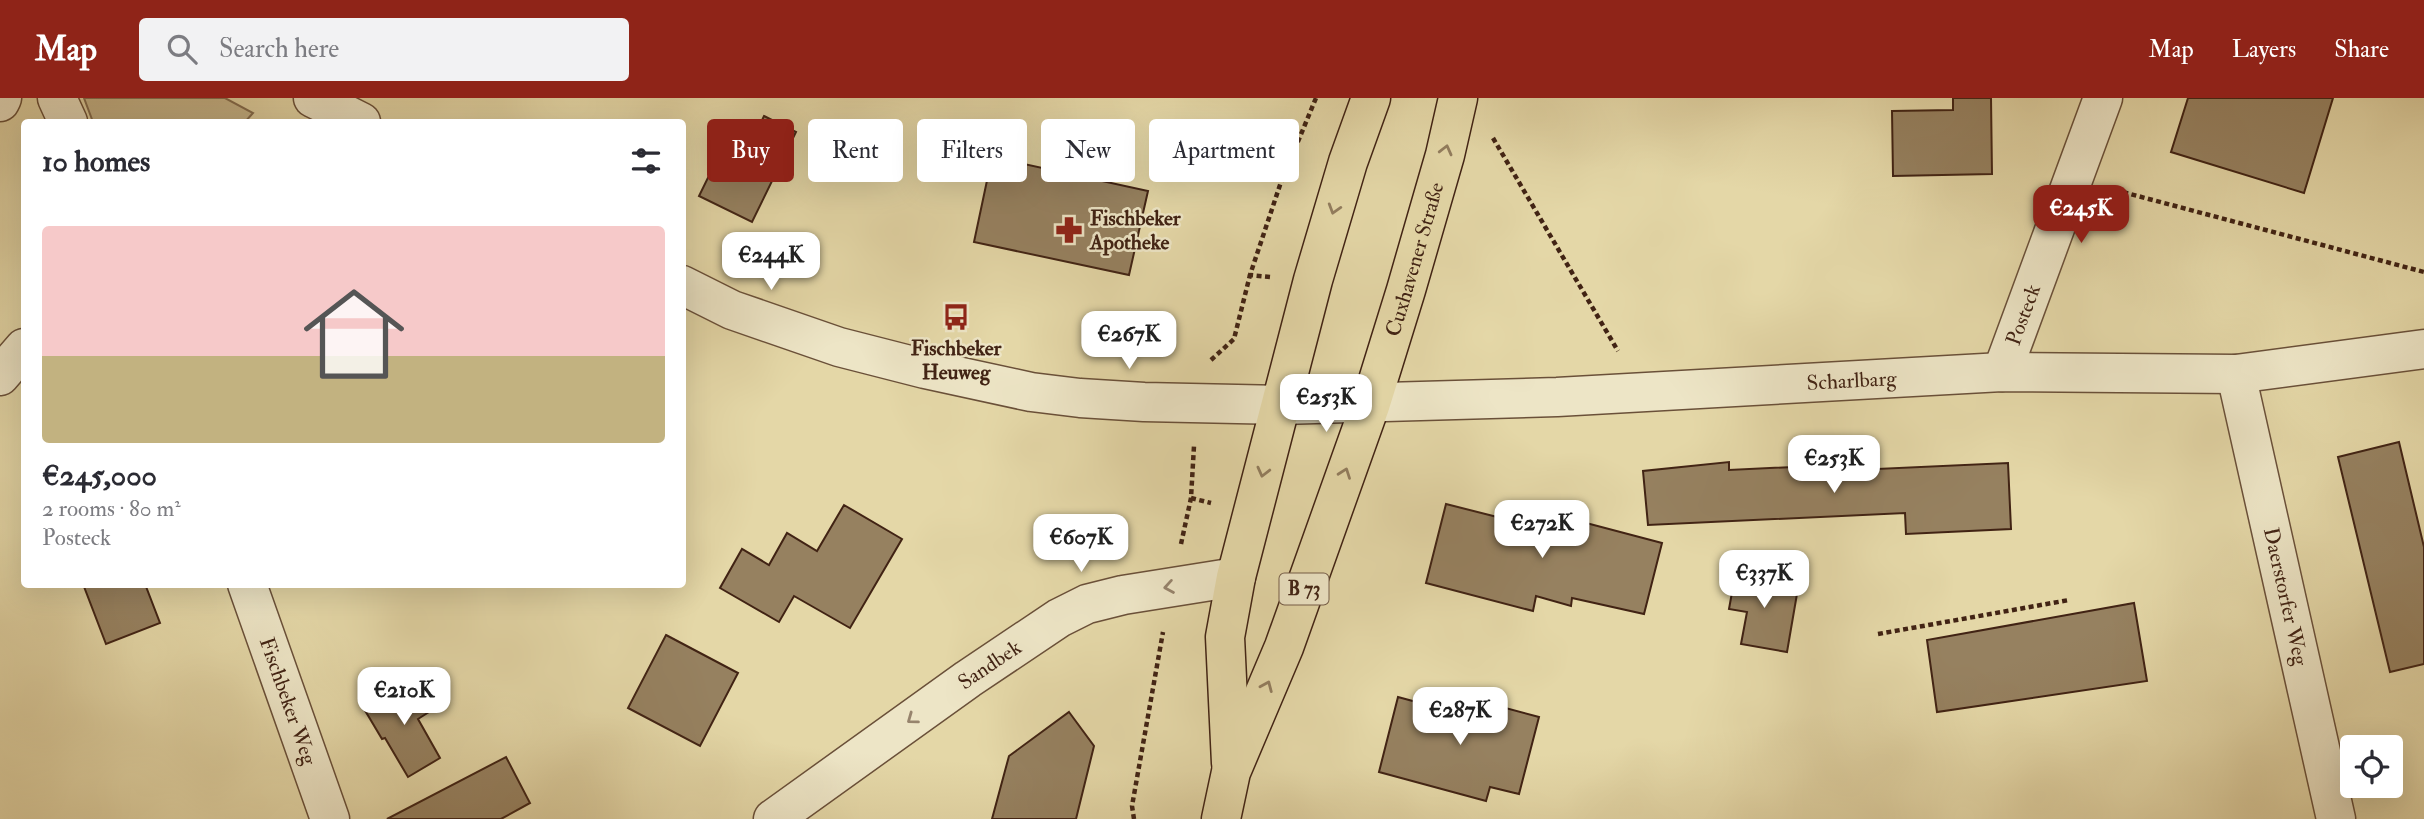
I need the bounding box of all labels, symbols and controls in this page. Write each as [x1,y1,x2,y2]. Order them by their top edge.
search box [139,18,629,81]
text: Map [35,29,97,70]
icon: search [163,30,201,68]
text: Search here [219,33,339,65]
text: Map [2149,34,2194,65]
text: Layers [2232,34,2296,65]
text: Share [2334,34,2389,65]
chip: Buy [707,119,794,182]
chip: Rent [808,119,903,182]
chip: Filters [917,119,1027,182]
chip: New [1041,119,1135,182]
chip: Apartment [1149,119,1299,182]
icon: filters [627,142,665,180]
text: 10 homes [42,143,150,180]
one-way arrow [1438,144,1452,156]
street label: Cuxhavener Straße [1379,179,1450,340]
pin: €245K [2032,186,2130,245]
text: €245K [2049,193,2113,222]
one-way arrow [1327,203,1342,215]
place label: Fischbeker Apotheke [1089,205,1182,256]
pharmacy icon: Fischbeker Apotheke [1054,215,1084,245]
pin: €244K [722,232,820,292]
text: €244K [738,240,804,269]
icon: home [291,271,417,397]
street label: Posteck [2000,280,2047,349]
bus stop icon: Fischbeker Heuweg [941,302,971,332]
pin: €267K [1080,312,1178,371]
text: €267K [1097,319,1161,348]
place label: Fischbeker Heuweg [911,335,1002,386]
street label: Scharlbarg [1806,364,1898,396]
pin: €253K [1277,374,1375,434]
text: €253K [1296,382,1356,411]
pin: €253K [1785,436,1883,495]
text: €253K [1804,443,1864,472]
text: €245,000 [42,457,157,494]
one-way arrow [1257,465,1271,477]
one-way arrow [1337,467,1351,479]
text: 2 rooms · 80 m² [42,494,181,523]
pin: €272K [1493,500,1591,560]
text: €272K [1510,508,1574,537]
pin: €607K [1032,514,1130,574]
text: €607K [1049,522,1113,551]
text: Posteck [42,523,111,552]
street label: Daerstorfer Weg [2257,525,2315,669]
pin: €337K [1715,550,1813,610]
text: €337K [1735,558,1793,587]
road number: B 73 [1280,574,1328,604]
one-way arrow [1163,579,1175,594]
street label: Fischbeker Weg [253,633,324,769]
street label: Sandbek [953,634,1026,695]
pin: €210K [355,668,453,727]
text: €210K [373,675,435,704]
one-way arrow [1259,681,1273,694]
pin: €287K [1411,688,1509,747]
text: €287K [1429,695,1491,724]
one-way arrow [907,711,920,723]
map controls [2340,735,2403,798]
button: locate [2340,735,2403,798]

